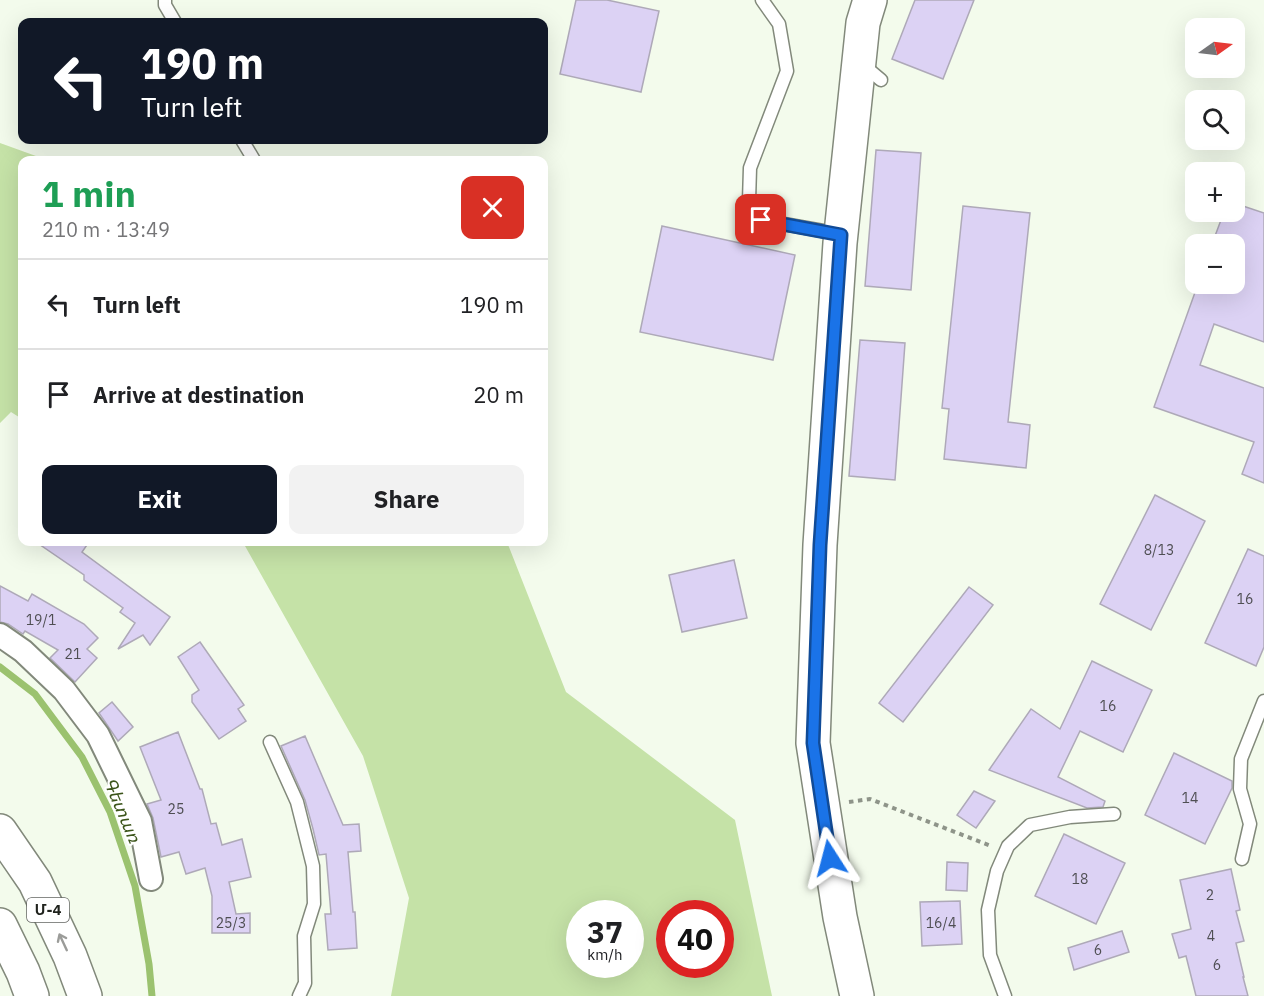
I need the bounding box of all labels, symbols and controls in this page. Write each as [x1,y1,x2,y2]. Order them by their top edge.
north arrow [1185,18,1245,78]
map controls [1185,18,1245,294]
text: 190 m [141,36,264,91]
icon: left [42,42,120,120]
text: Turn left [141,89,242,124]
button: search [1185,90,1245,150]
button: + [1185,162,1245,222]
text: 1 min [42,170,136,217]
button: close [461,176,524,239]
pin [735,194,786,245]
icon: arrive [744,203,777,236]
text: 210 m · 13:49 [42,216,170,243]
button: − [1185,234,1245,294]
icon: left [42,288,75,321]
text: Turn left [93,290,181,319]
text: 190 m [460,290,524,319]
icon: arrive [42,378,75,411]
text: Arrive at destination [93,380,304,409]
text: 20 m [473,380,524,409]
button: Exit [42,465,277,534]
button: Share [289,465,524,534]
house number: 8/13 [1144,541,1174,559]
house number: 16 [1237,590,1253,608]
house number: 19/1 [26,611,56,629]
house number: 21 [65,645,81,663]
house number: 16 [1100,697,1116,715]
water label: Գետառ [98,774,147,847]
house number: 14 [1182,789,1198,807]
house number: 25 [168,800,184,818]
position arrow [798,826,862,890]
house number: 18 [1072,870,1088,888]
house number: 2 [1206,886,1214,904]
road number: Մ-4 [27,898,69,922]
speed limit sign: 40 [656,900,734,978]
text: 37 [587,912,623,951]
house number: 25/3 [216,914,246,932]
house number: 16/4 [926,914,956,932]
house number: 4 [1207,927,1215,945]
one-way arrow [57,933,68,951]
house number: 6 [1094,941,1102,959]
text: km/h [587,945,623,964]
house number: 6 [1213,956,1221,974]

